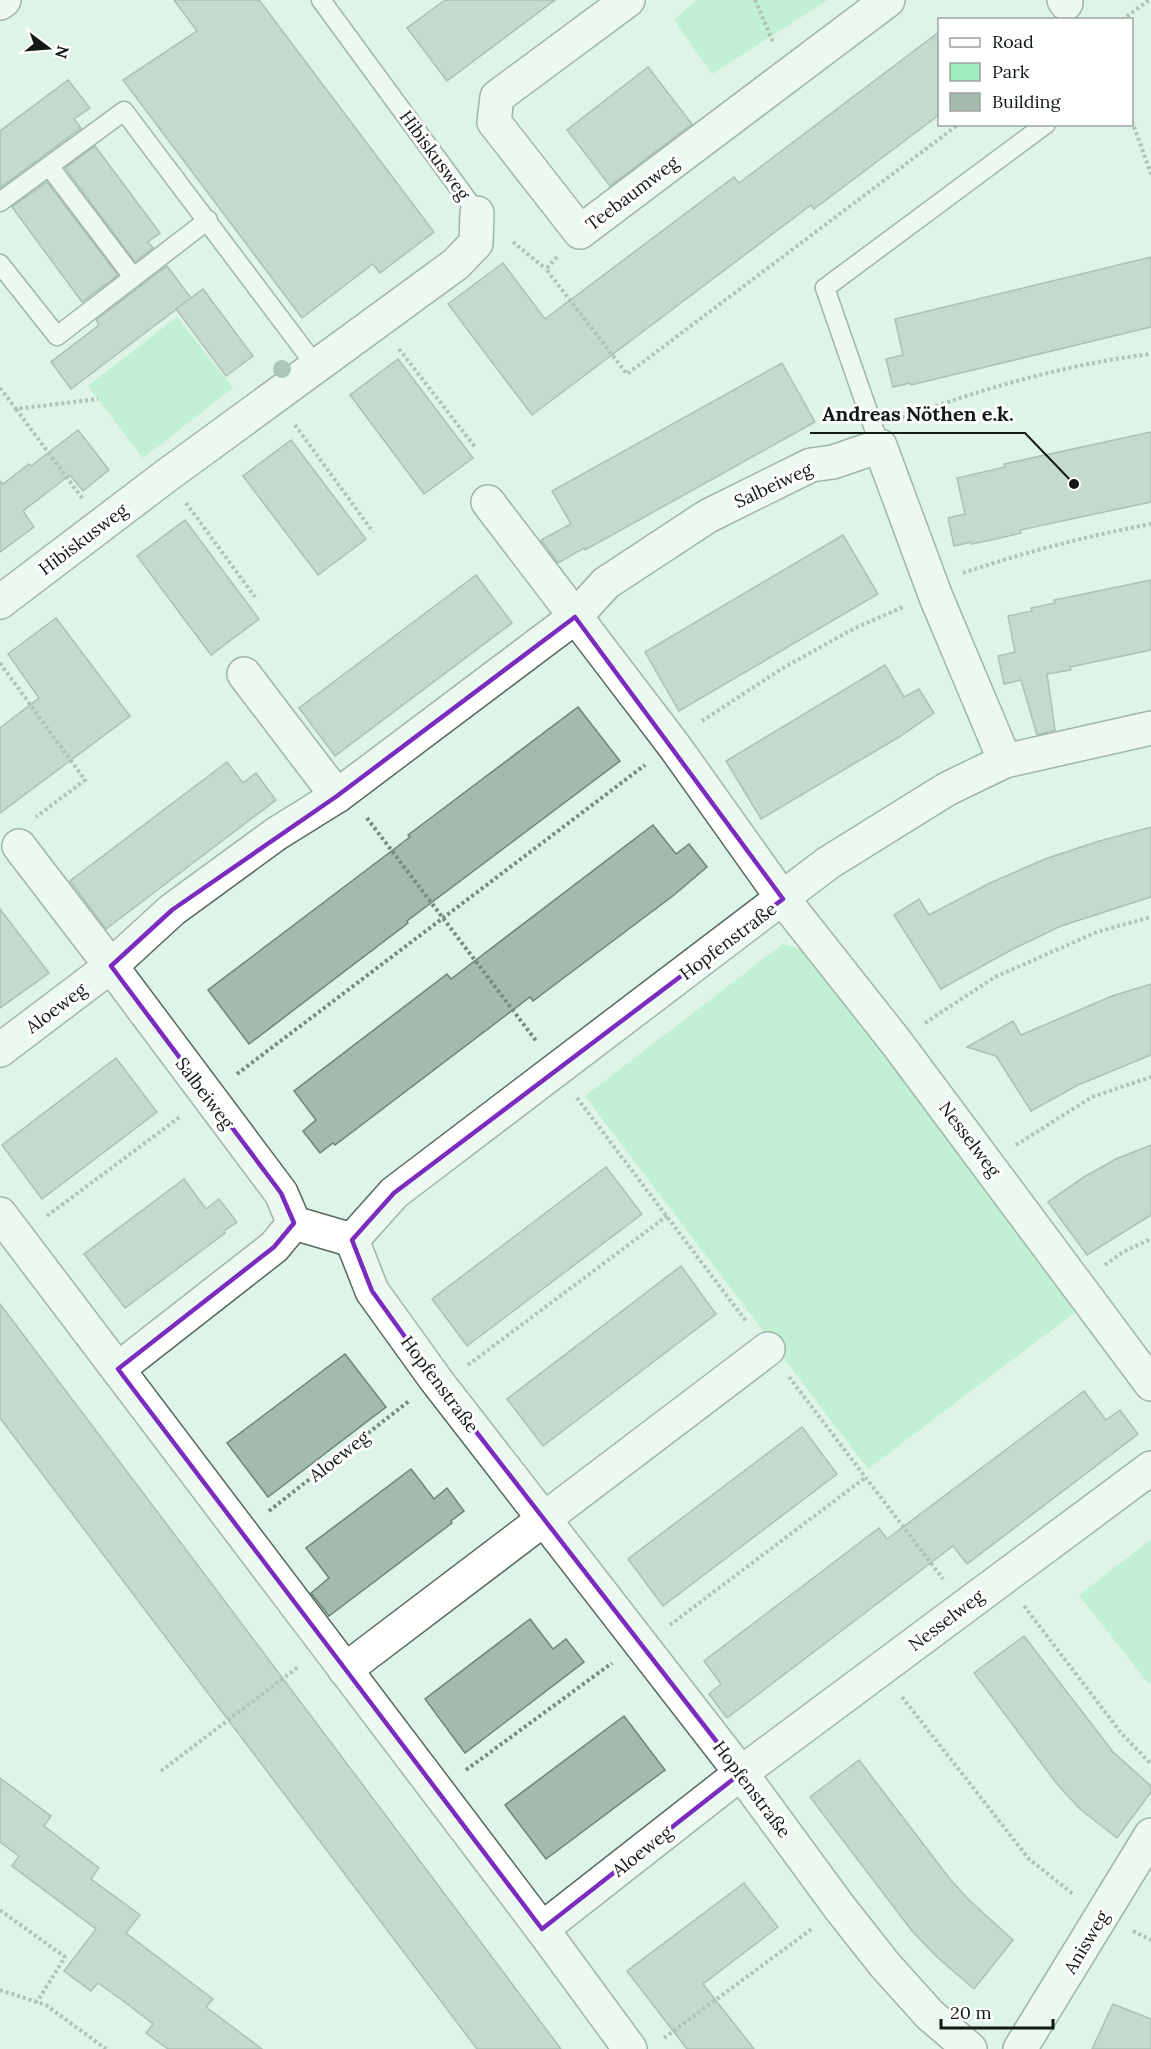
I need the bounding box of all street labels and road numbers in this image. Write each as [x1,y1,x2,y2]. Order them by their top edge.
street label: Hibiskusweg [395,106,476,205]
street label: Teebaumweg [581,150,684,235]
street label: Salbeiweg [730,456,817,513]
street label: Hibiskusweg [34,497,133,580]
street label: Hopfenstraße [675,897,781,985]
street label: Aloeweg [20,977,92,1039]
street label: Salbeiweg [171,1053,240,1134]
street label: Nesselweg [934,1097,1006,1182]
street label: Hopfenstraße [396,1331,484,1437]
street label: Aloeweg [303,1425,375,1487]
street label: Nesselweg [904,1584,989,1656]
street label: Hopfenstraße [708,1736,796,1842]
street label: Aloeweg [606,1820,678,1882]
street label: Anisweg [1058,1905,1114,1979]

